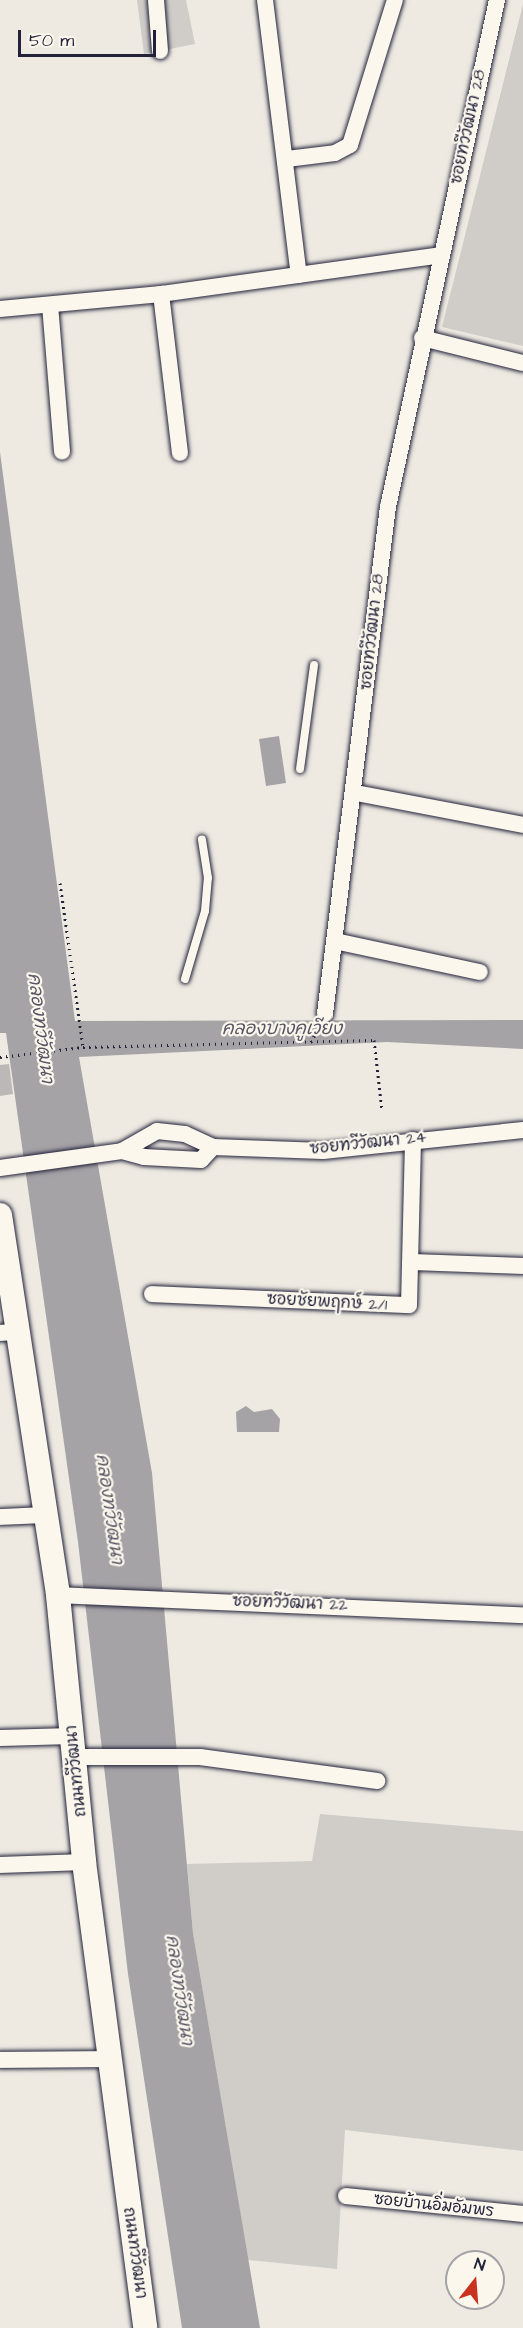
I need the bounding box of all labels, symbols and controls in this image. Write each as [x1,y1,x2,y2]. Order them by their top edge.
scale bar [21,18,159,56]
text: 50 m [29,28,74,53]
street label: ซอยทวีวัฒนา 28 [446,68,490,186]
street label: ซอยทวีวัฒนา 28 [356,573,388,691]
water label: คลองทวีวัฒนา [23,972,57,1084]
water label: คลองบางคูเวียง [222,1018,342,1040]
street label: ซอยทวีวัฒนา 24 [309,1127,427,1159]
street label: ซอยชัยพฤกษ์ 2/1 [266,1289,388,1315]
water label: คลองทวีวัฒนา [91,1453,127,1565]
street label: ซอยทวีวัฒนา 22 [232,1591,348,1615]
street label: ถนนทวีวัฒนา [62,1724,90,1818]
water label: คลองทวีวัฒนา [161,1934,197,2046]
street label: ซอยบ้านอิ่มอัมพร [373,2189,495,2221]
street label: ถนนทวีวัฒนา [119,2206,151,2300]
north arrow [445,2250,505,2310]
text: N [472,2253,488,2277]

